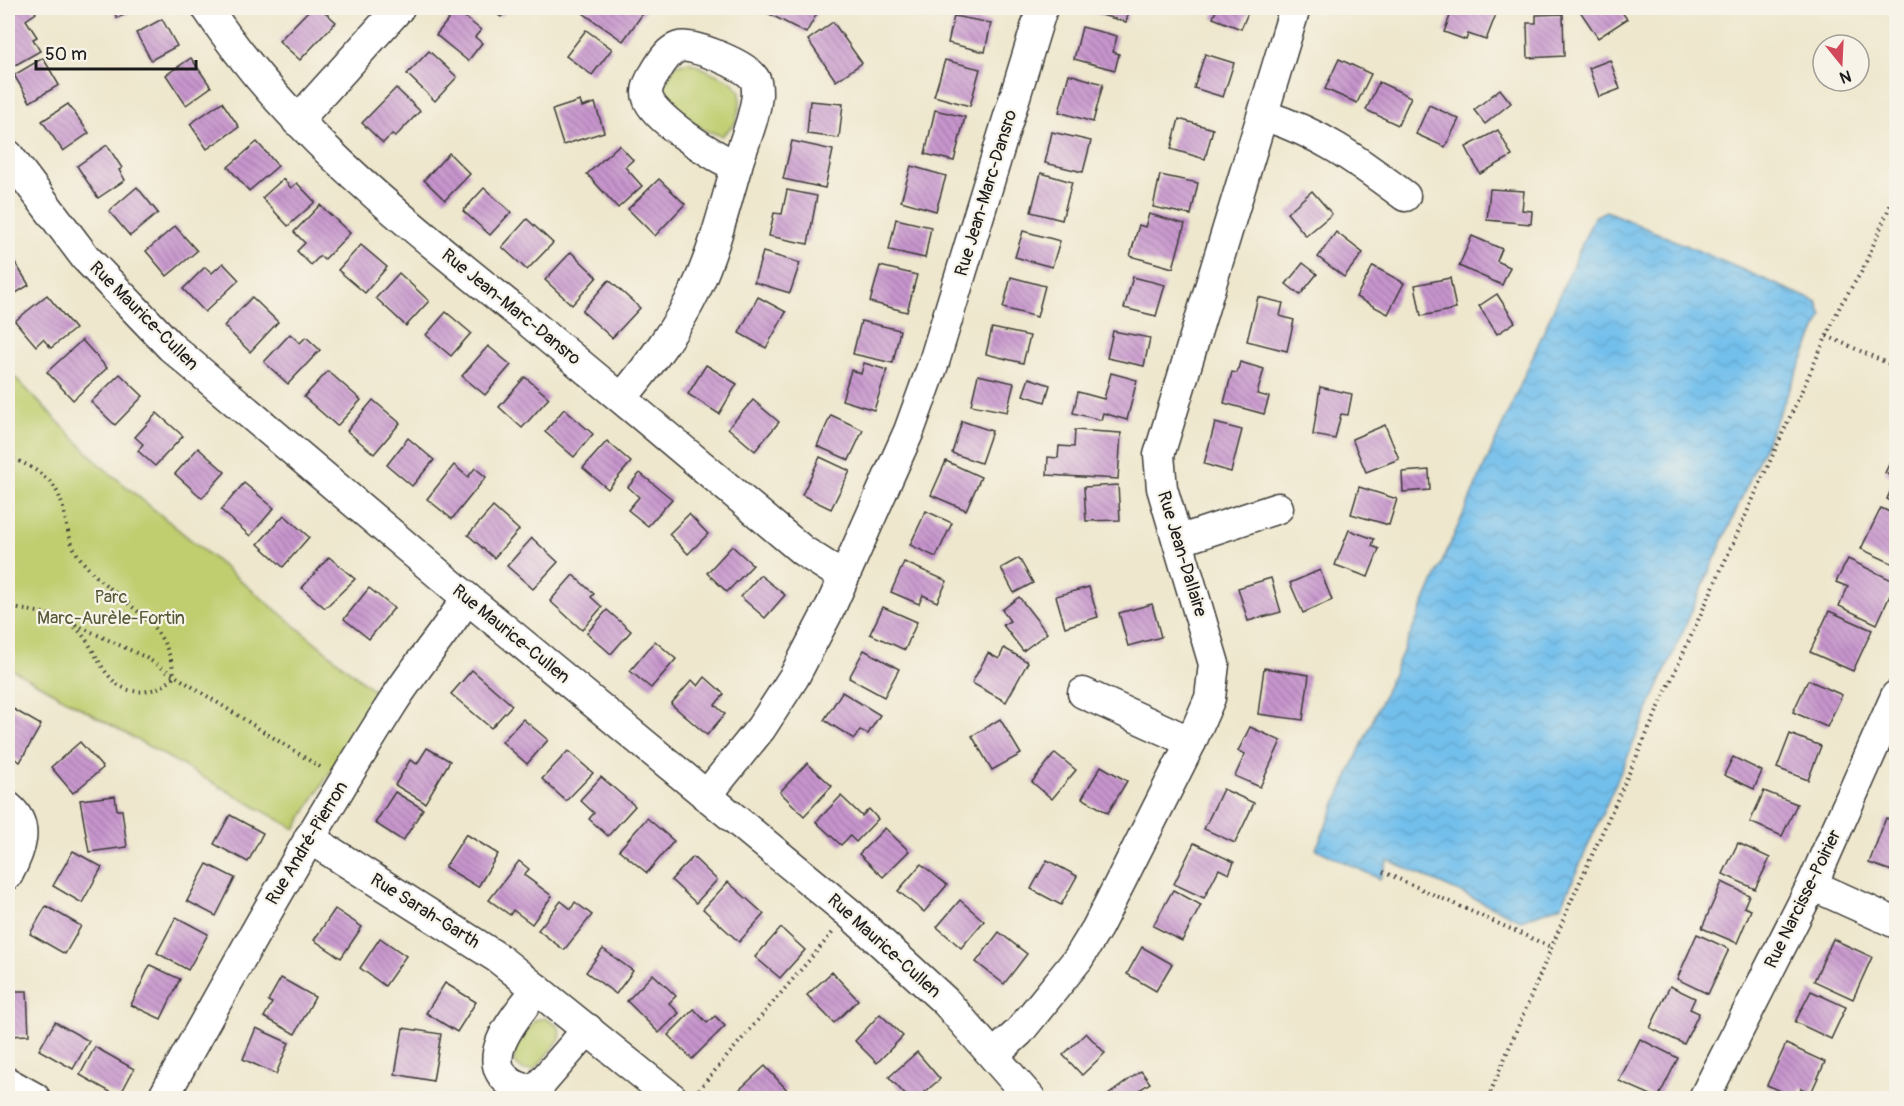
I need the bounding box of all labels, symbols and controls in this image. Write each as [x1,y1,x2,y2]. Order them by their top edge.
scale bar [36,33,196,71]
north arrow [1811,33,1871,93]
text: 50 m [45,43,87,66]
text: N [1837,65,1854,88]
street label: Rue Jean-Marc-Dansro [950,107,1022,279]
street label: Rue Jean-Marc-Dansro [437,244,586,370]
street label: Rue Maurice-Cullen [85,257,203,375]
street label: Rue Jean-Dallaire [1152,488,1212,620]
street label: Rue Maurice-Cullen [447,579,575,689]
park label: Parc Marc-Aurèle-Fortin [37,586,185,630]
street label: Rue André-Pierron [261,777,353,909]
street label: Rue Narcisse-Poirier [1759,825,1847,972]
street label: Rue Sarah-Garth [366,868,484,954]
street label: Rue Maurice-Cullen [822,889,946,1003]

